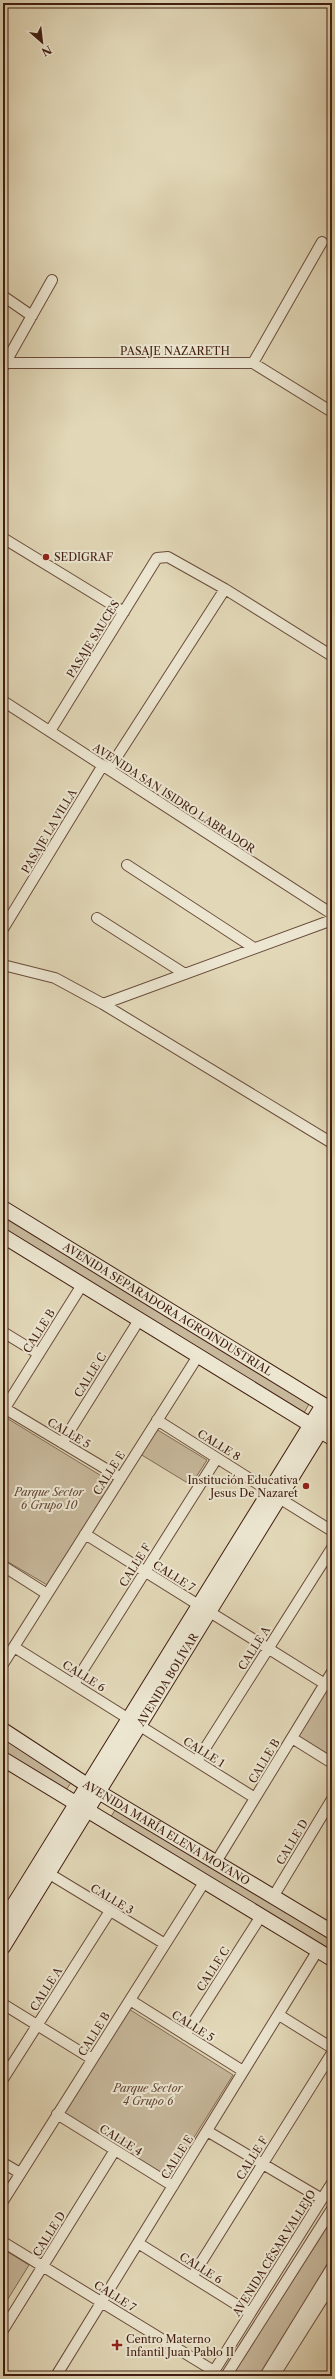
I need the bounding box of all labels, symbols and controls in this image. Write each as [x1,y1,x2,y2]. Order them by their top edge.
north arrow [22,22,62,62]
text: N [39,42,54,59]
street label: PASAJE NAZARETH [120,344,230,358]
place label: SEDIGRAF [54,550,113,564]
marker: SEDIGRAF [41,552,51,562]
street label: PASAJE SAUCES [63,598,123,680]
street label: AVENIDA SAN ISIDRO LABRADOR [89,740,259,856]
street label: PASAJE LA VILLA [18,786,80,876]
street label: AVENIDA SEPARADORA AGROINDUSTRIAL [59,1239,275,1379]
street label: CALLE B [20,1306,58,1356]
street label: CALLE C [71,1350,109,1400]
street label: CALLE 5 [45,1415,93,1451]
street label: CALLE 8 [195,1426,243,1464]
street label: CALLE E [90,1448,128,1498]
place label: Institución Educativa Jesus De Nazaret [187,1473,298,1500]
marker: Institución Educativa Jesus De Nazaret [301,1481,311,1491]
park label: Parque Sector 6 Grupo 10 [13,1485,85,1512]
street label: CALLE F [116,1541,154,1589]
street label: CALLE 7 [150,1558,198,1595]
street label: CALLE A [235,1623,273,1673]
street label: AVENIDA BOLÍVAR [133,1630,202,1729]
street label: CALLE 6 [60,1657,109,1695]
street label: CALLE 1 [181,1734,228,1770]
street label: CALLE B [245,1736,283,1786]
street label: AVENIDA MARÍA ELENA MOYANO [79,1777,253,1888]
street label: CALLE D [273,1817,311,1867]
street label: CALLE 3 [88,1881,136,1917]
street label: CALLE C [194,1944,232,1994]
street label: CALLE A [27,1964,65,2014]
street label: CALLE 5 [169,2007,217,2045]
street label: CALLE B [75,2009,113,2059]
park label: Parque Sector 4 Grupo 6 [112,2081,184,2108]
street label: CALLE 4 [97,2121,145,2159]
street label: CALLE E [158,2132,196,2182]
street label: CALLE F [233,2134,271,2182]
street label: AVENIDA CÉSAR VALLEJO [229,2187,319,2320]
street label: CALLE D [30,2209,68,2259]
street label: CALLE 6 [177,2249,226,2287]
street label: CALLE 7 [91,2278,139,2315]
place label: Centro Materno Infantil Juan Pablo II [126,2332,234,2359]
marker: Centro Materno Infantil Juan Pablo II [111,2339,123,2351]

